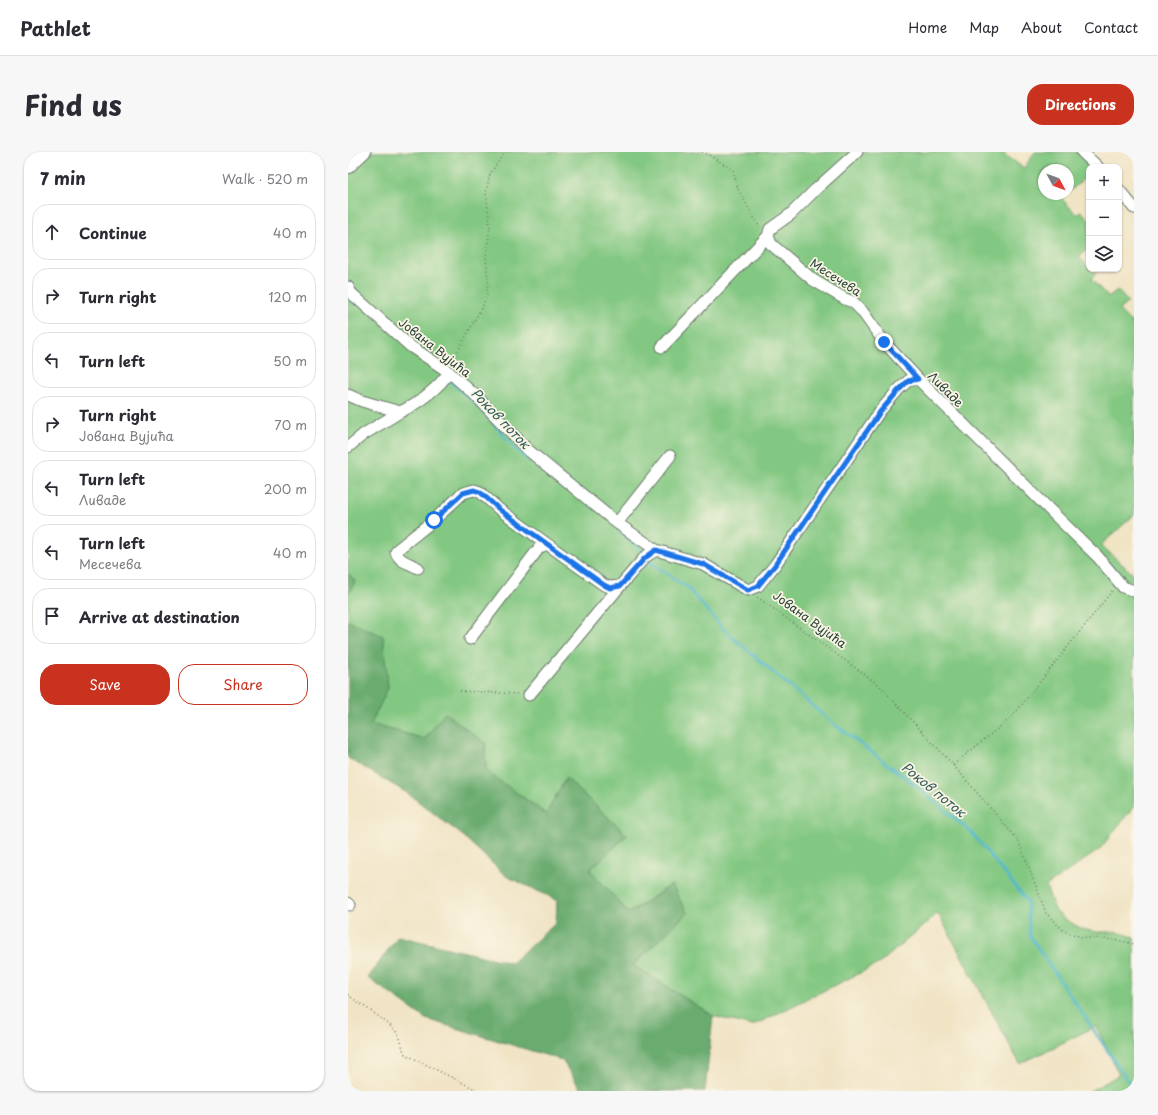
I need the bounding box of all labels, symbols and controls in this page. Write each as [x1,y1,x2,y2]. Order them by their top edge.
text: Pathlet [20,14,91,42]
text: Home [908,17,947,38]
text: Map [969,17,999,38]
text: About [1021,17,1062,38]
text: Contact [1084,17,1138,38]
text: Find us [24,83,122,126]
button: Directions [1027,84,1134,125]
north arrow [1038,164,1074,200]
map controls [1086,164,1122,272]
button: + [1086,164,1122,200]
text: 7 min [40,165,86,191]
text: Walk · 520 m [222,169,308,188]
button: − [1086,200,1122,236]
icon: ahead [41,221,63,243]
text: Continue [79,221,147,244]
text: 40 m [273,223,307,242]
button: layers [1086,236,1122,272]
street label: Месечева [807,254,866,301]
icon: right [41,285,63,307]
text: Turn right [79,285,156,308]
text: 120 m [268,287,307,306]
street label: Јована Вујића [395,313,475,381]
route end [875,333,893,351]
icon: left [41,349,63,371]
text: Turn left [79,349,145,372]
text: 50 m [273,351,307,370]
street label: Ливаде [924,367,968,411]
water label: Роков поток [467,383,536,454]
text: Turn right [79,403,156,426]
icon: right [41,413,63,435]
text: 70 m [274,415,307,434]
text: Јована Вујића [79,426,174,445]
text: Turn left [79,467,145,490]
icon: left [41,477,63,499]
text: 200 m [264,479,307,498]
text: Ливаде [79,490,126,509]
route start [425,511,443,529]
text: Turn left [79,531,145,554]
icon: left [41,541,63,563]
text: 40 m [273,543,307,562]
text: Месечева [79,554,142,573]
street label: Јована Вујића [769,586,851,652]
icon: arrive [41,605,63,627]
text: Arrive at destination [79,605,240,628]
button: Save [40,664,170,705]
button: Share [178,664,308,705]
water label: Роков поток [898,757,971,822]

